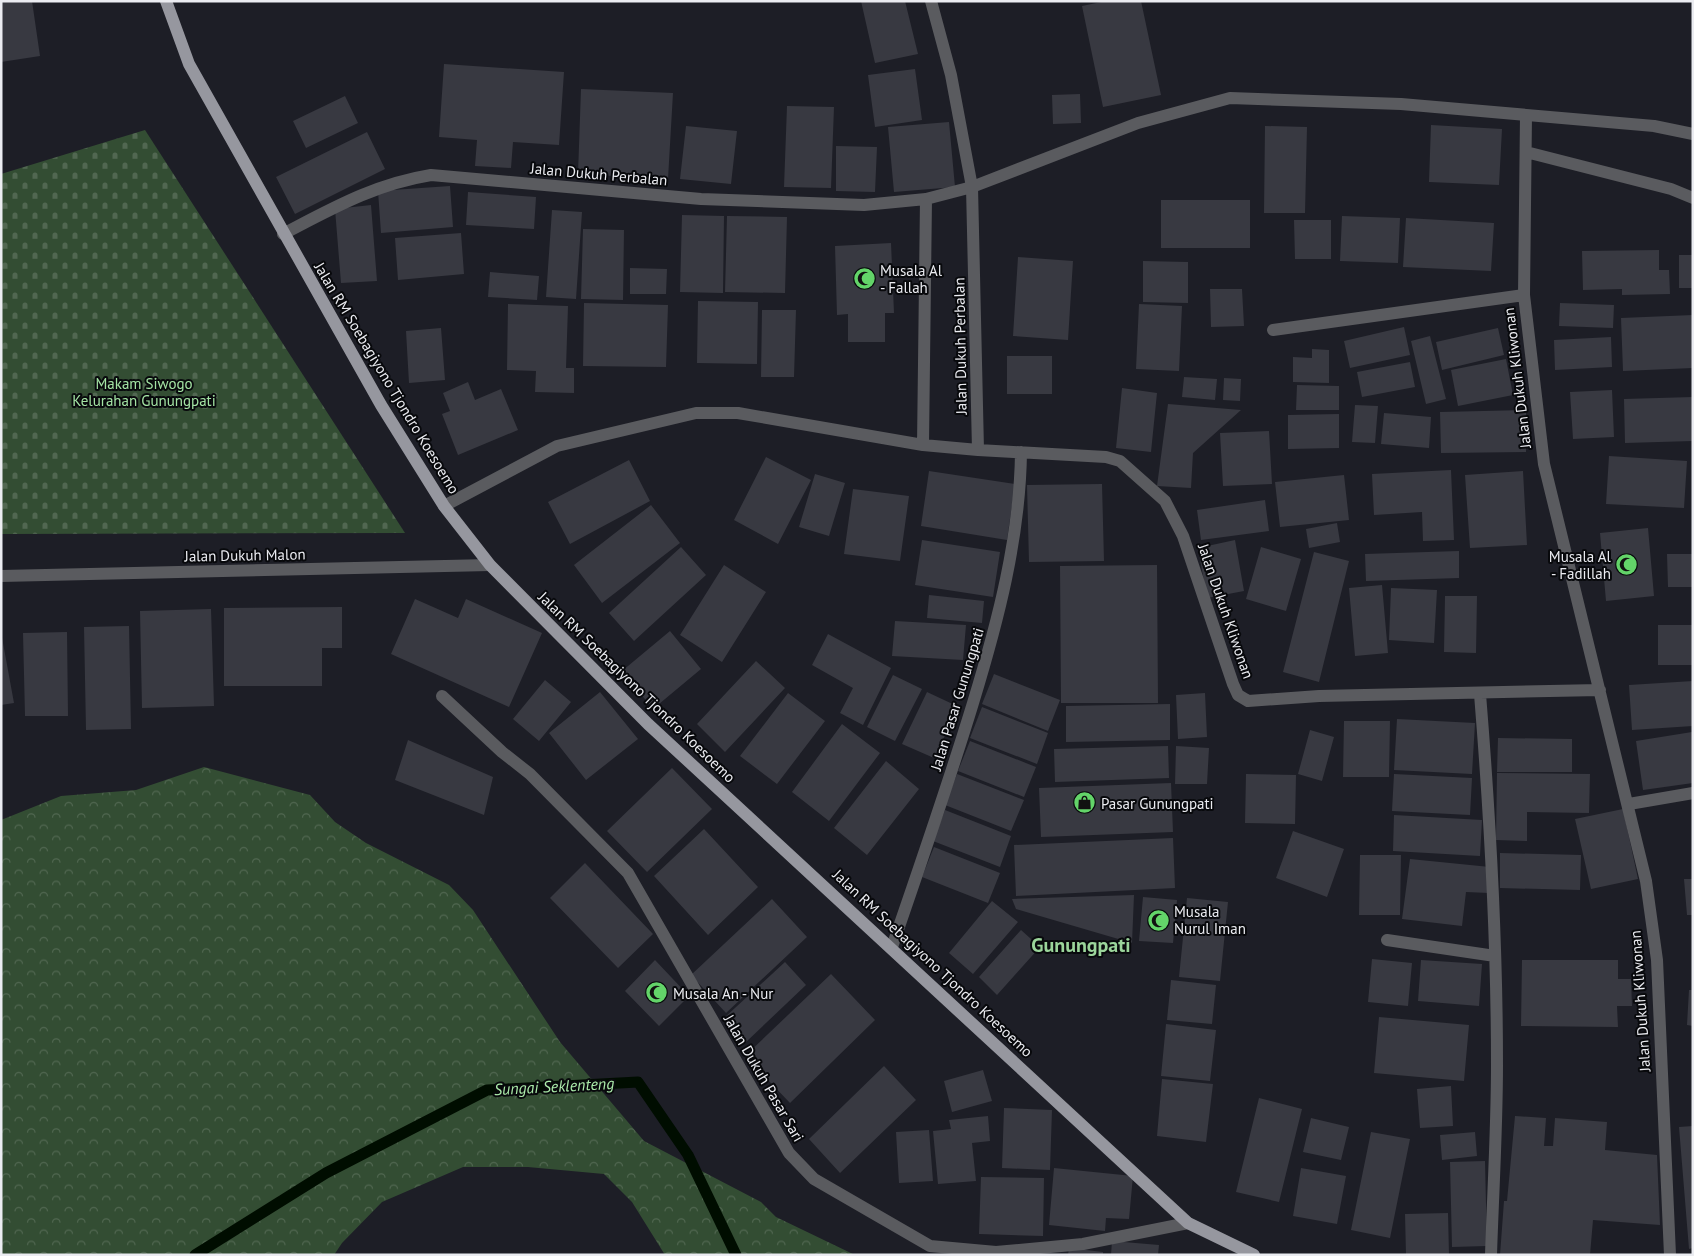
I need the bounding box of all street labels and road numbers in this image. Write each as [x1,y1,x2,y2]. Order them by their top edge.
street label: Jalan Dukuh Perbalan [529,158,668,189]
street label: Jalan RM Soebagiyono Tjondro Koesoemo [310,258,464,497]
street label: Jalan Dukuh Perbalan [949,277,971,416]
street label: Jalan Dukuh Kliwonan [1499,307,1535,450]
street label: Jalan Dukuh Kliwonan [1194,540,1258,681]
street label: Jalan Dukuh Malon [183,544,306,566]
street label: Jalan RM Soebagiyono Tjondro Koesoemo [534,587,739,786]
street label: Jalan Pasar Gunungpati [926,625,988,774]
street label: Jalan RM Soebagiyono Tjondro Koesoemo [828,864,1037,1061]
street label: Jalan Dukuh Kliwonan [1626,930,1654,1073]
street label: Jalan Dukuh Pasar Sari [719,1010,808,1145]

